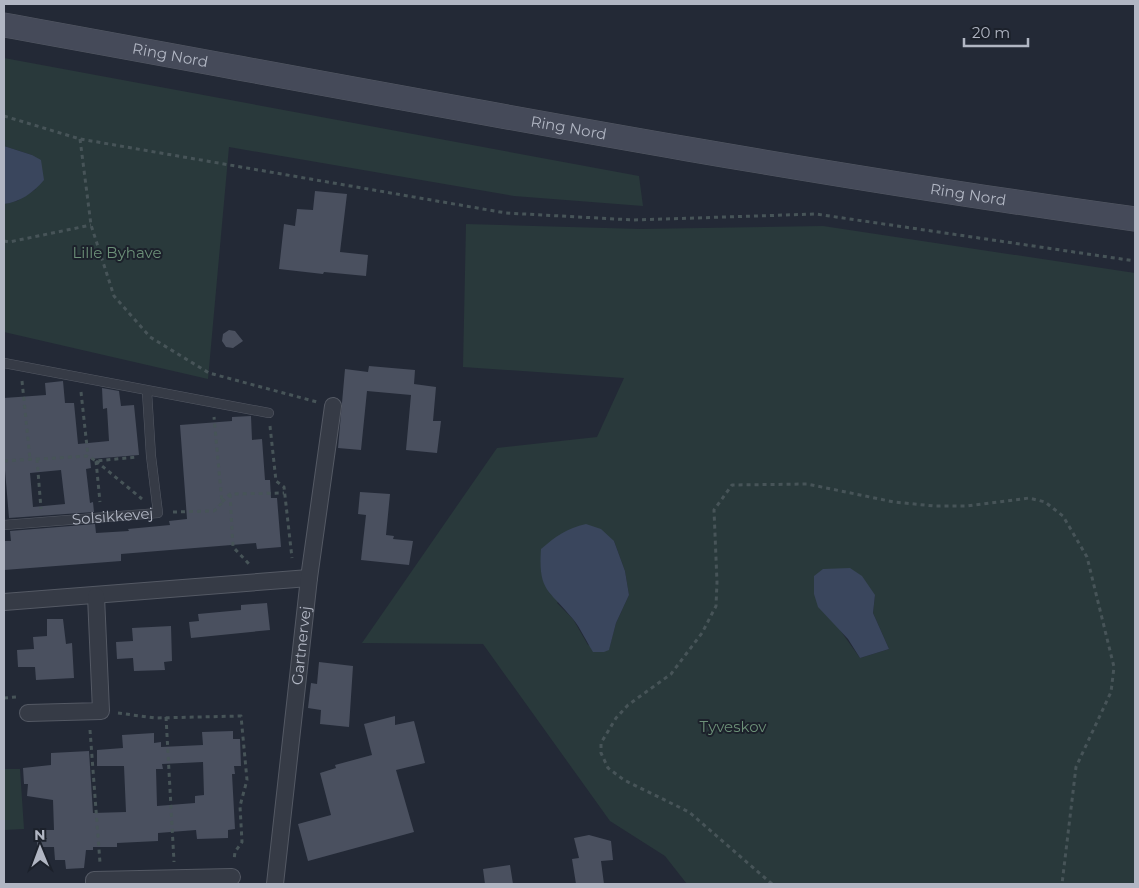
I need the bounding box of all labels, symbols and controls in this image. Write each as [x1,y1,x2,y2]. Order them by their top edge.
scale bar [964,15,1028,47]
text: 20 m [972,23,1010,42]
street label: Ring Nord [131,39,210,71]
street label: Ring Nord [529,111,608,144]
street label: Ring Nord [929,179,1008,209]
park label: Lille Byhave [72,243,162,262]
street label: Solsikkevej [71,503,154,529]
street label: Gartnervej [287,605,315,686]
park label: Tyveskov [700,717,767,736]
north arrow [15,823,65,873]
text: N [34,826,46,844]

